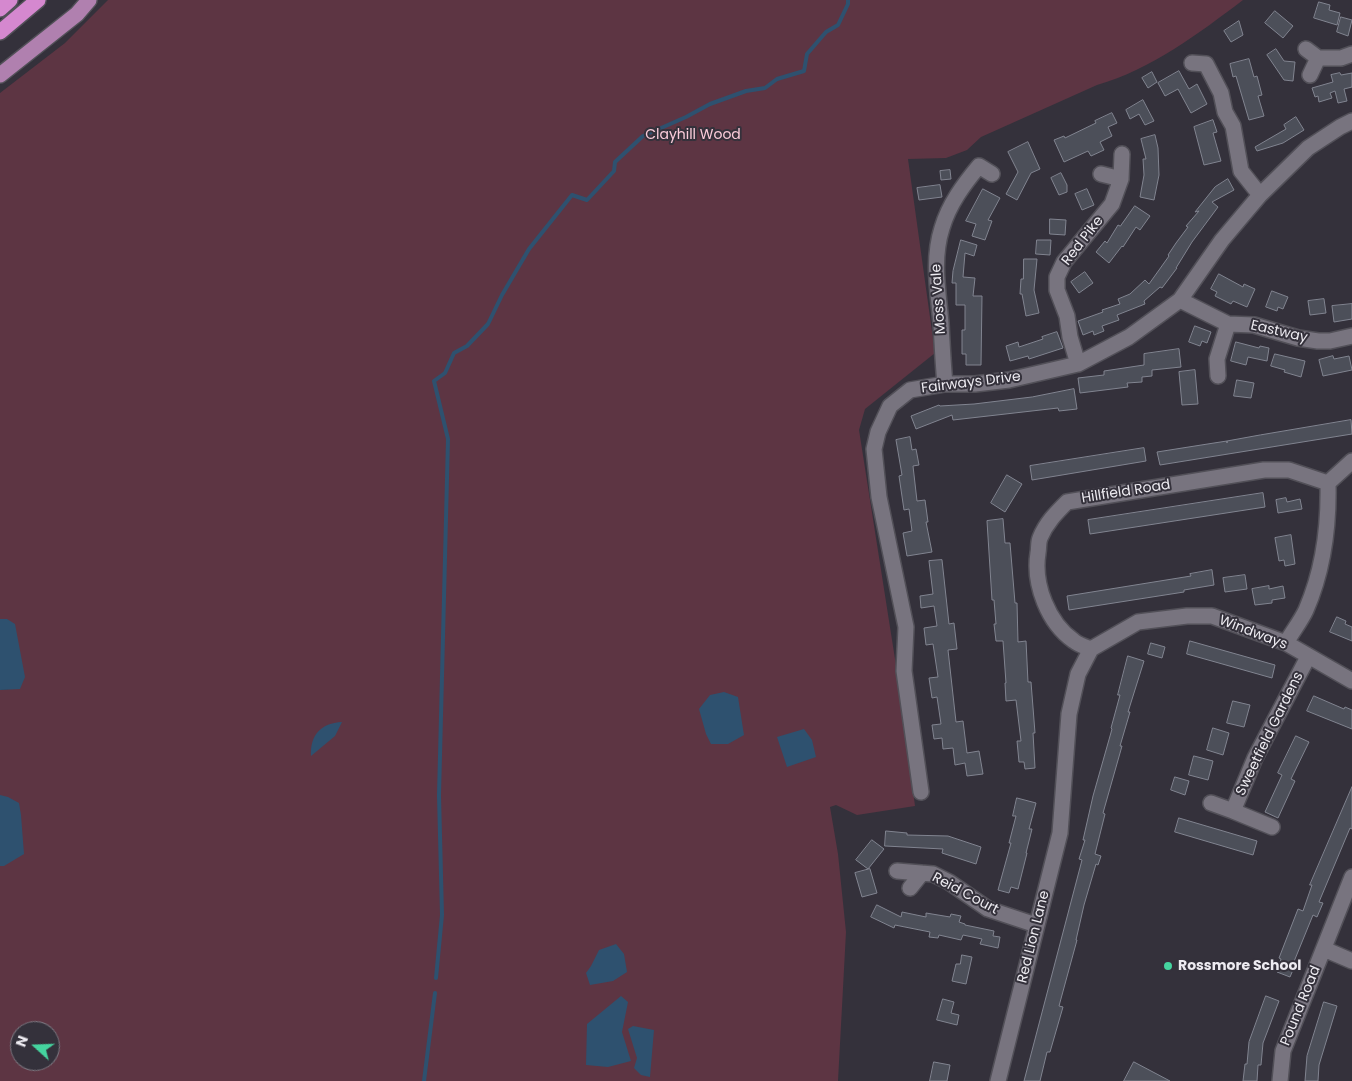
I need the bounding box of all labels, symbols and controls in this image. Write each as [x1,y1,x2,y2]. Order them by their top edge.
park label: Clayhill Wood [645,127,741,143]
street label: Red Pike [1059,213,1107,269]
street label: Moss Vale [928,263,950,335]
street label: Eastway [1249,317,1309,347]
street label: Fairways Drive [920,369,1022,397]
street label: Hillfield Road [1080,477,1172,507]
street label: Windways [1217,612,1289,654]
street label: Sweetfield Gardens [1233,669,1307,799]
street label: Reid Court [929,869,1001,919]
street label: Red Lion Lane [1014,889,1054,985]
place label: Rossmore School [1178,958,1301,974]
marker: Rossmore School [1162,960,1174,972]
street label: Pound Road [1277,964,1325,1048]
north arrow [10,1021,60,1071]
text: N [11,1033,33,1050]

